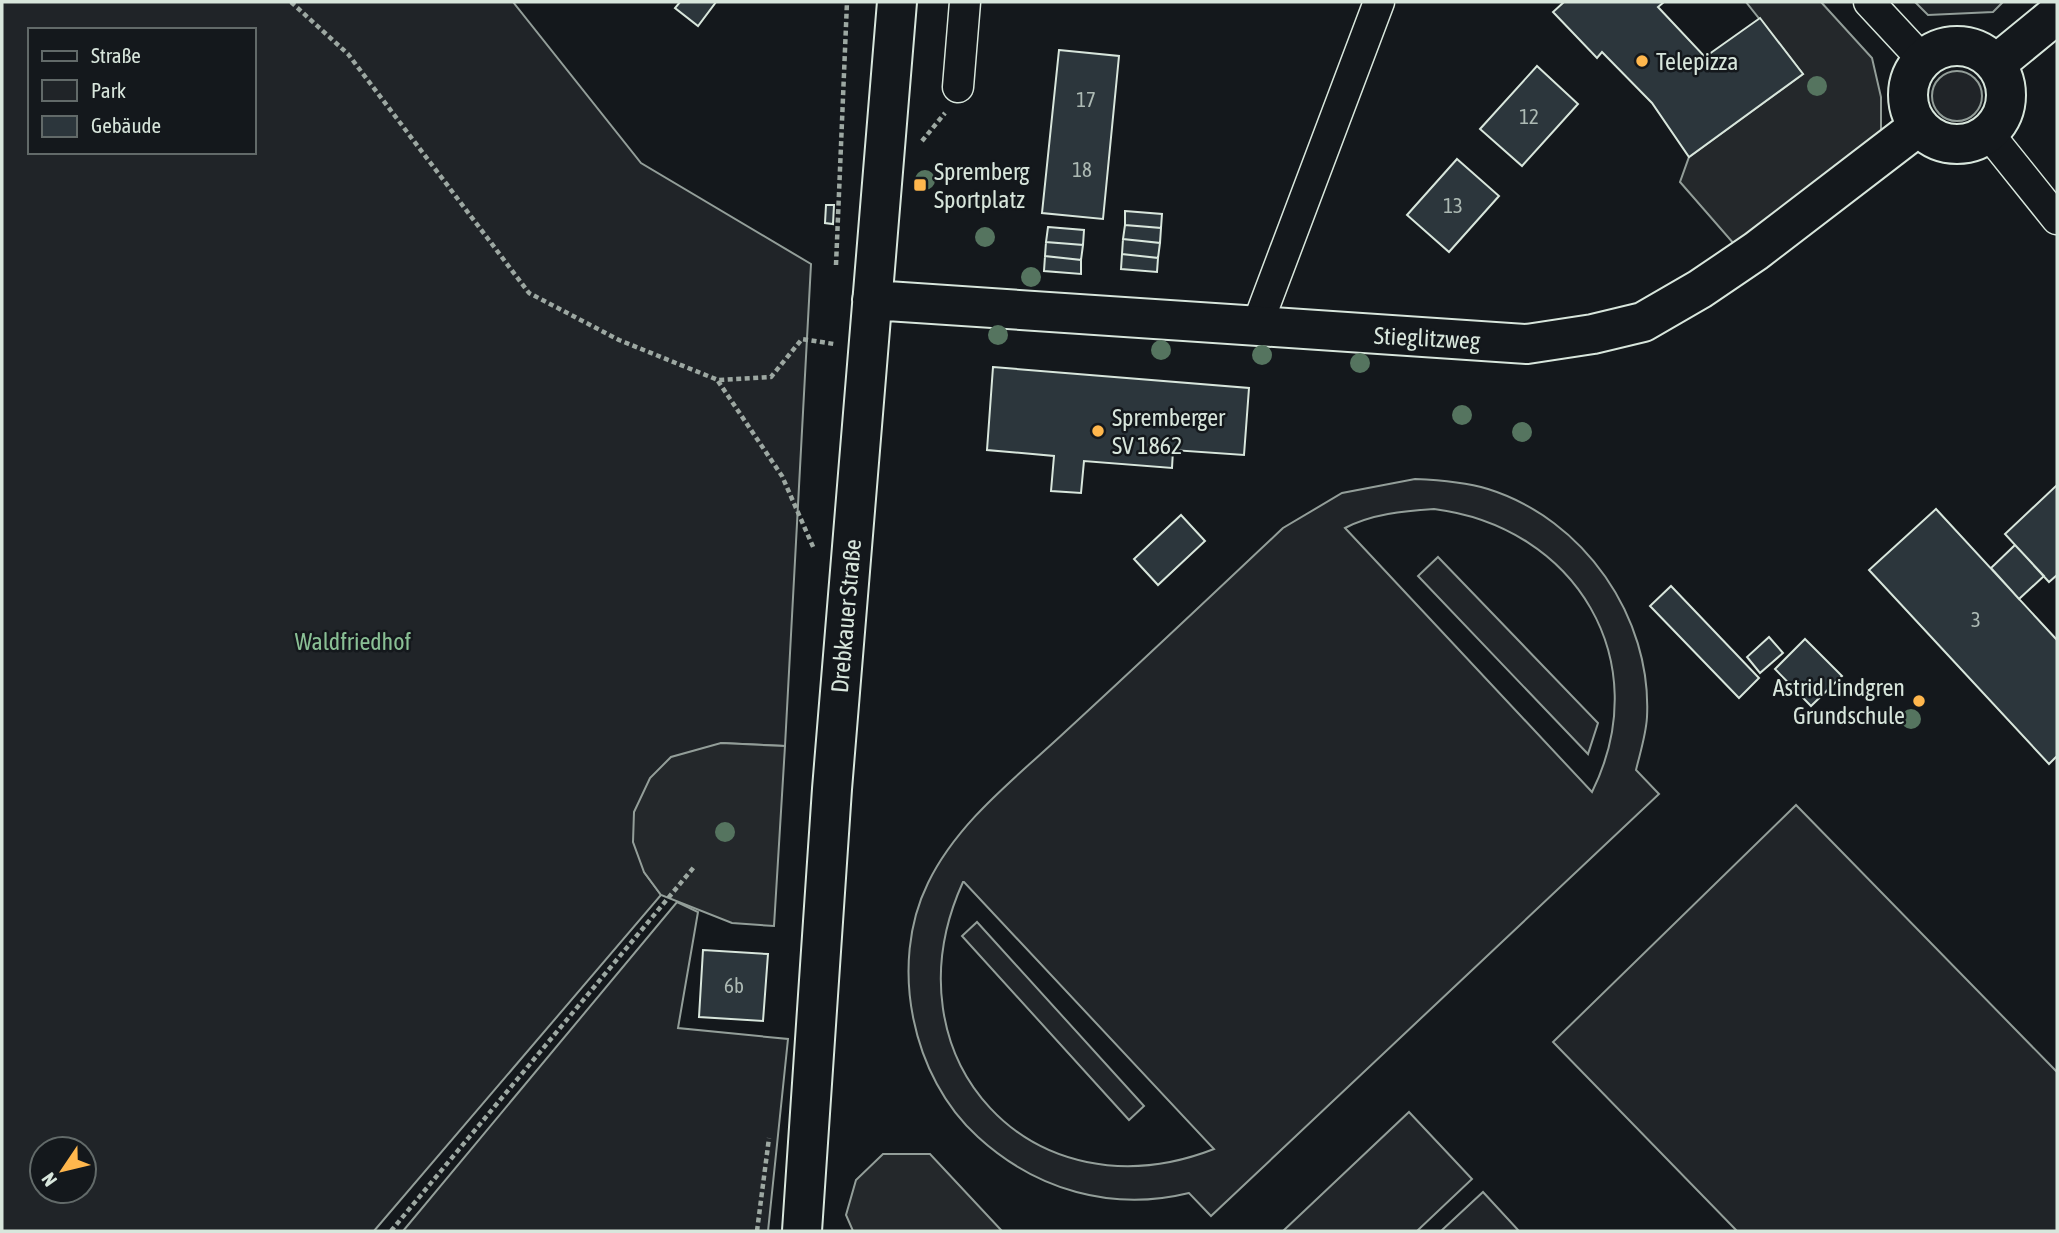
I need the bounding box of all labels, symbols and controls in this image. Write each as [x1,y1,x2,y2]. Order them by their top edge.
legend [28,28,256,154]
text: Straße [91,43,141,67]
place label: Telepizza [1656,48,1738,75]
marker: Telepizza [1634,53,1650,69]
text: Park [91,78,126,102]
house number: 17 [1076,87,1096,111]
house number: 12 [1519,104,1539,128]
text: Gebäude [91,113,161,137]
house number: 18 [1072,157,1092,181]
place label: Spremberg Sportplatz [934,158,1030,213]
marker: Spremberg Sportplatz [912,177,928,193]
house number: 13 [1443,193,1463,217]
street label: Stieglitzweg [1373,322,1482,354]
place label: Spremberger SV 1862 [1112,404,1226,459]
marker: Spremberger SV 1862 [1090,423,1106,439]
street label: Drebkauer Straße [826,538,866,694]
house number: 3 [1971,607,1981,631]
park label: Waldfriedhof [295,628,411,655]
place label: Astrid Lindgren Grundschule [1773,674,1905,729]
marker: Astrid Lindgren Grundschule [1911,693,1927,709]
house number: 6b [724,973,744,997]
north arrow [28,1135,98,1205]
text: N [37,1169,61,1191]

